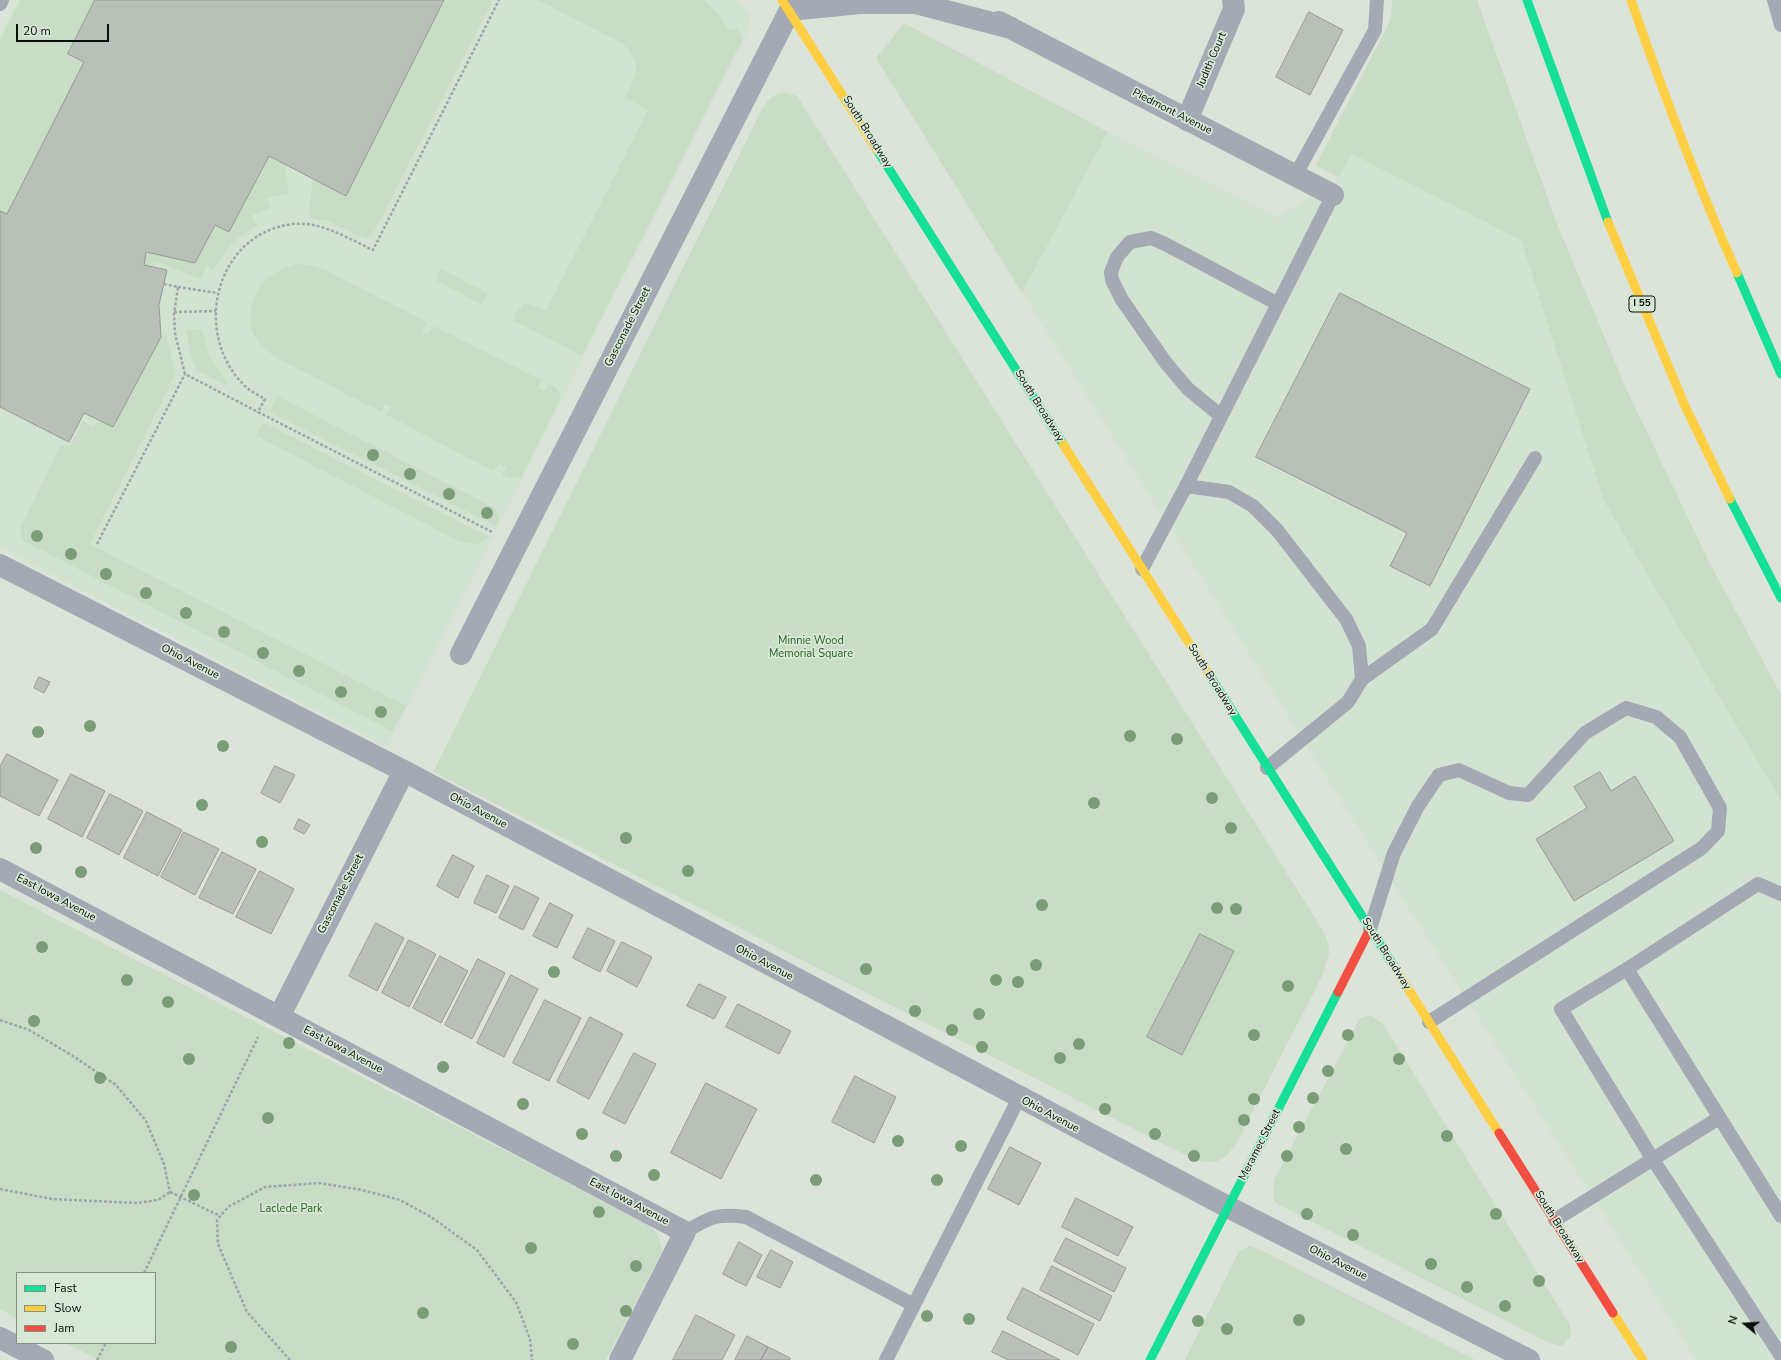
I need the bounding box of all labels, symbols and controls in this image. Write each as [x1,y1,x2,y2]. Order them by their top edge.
scale bar [18,16,111,42]
text: 20 m [23,23,51,39]
street label: Judith Court [1194,30,1230,90]
street label: Piedmont Avenue [1130,86,1214,138]
street label: South Broadway [840,94,894,170]
street label: Gasconade Street [602,285,654,369]
road number: I 55 [1629,296,1655,312]
street label: South Broadway [1012,368,1066,444]
park label: Minnie Wood Memorial Square [769,634,853,660]
street label: Ohio Avenue [159,642,221,682]
street label: South Broadway [1185,642,1239,718]
street label: Ohio Avenue [447,790,509,832]
street label: Gasconade Street [315,852,367,936]
street label: East Iowa Avenue [14,871,98,925]
street label: South Broadway [1359,916,1413,992]
street label: Ohio Avenue [733,942,795,984]
street label: East Iowa Avenue [301,1023,385,1077]
street label: Ohio Avenue [1019,1094,1081,1136]
street label: Meramec Street [1236,1107,1284,1183]
street label: East Iowa Avenue [587,1175,671,1229]
street label: South Broadway [1532,1189,1586,1265]
park label: Laclede Park [259,1202,323,1216]
street label: Ohio Avenue [1307,1243,1369,1283]
legend [16,1272,156,1344]
text: Fast [54,1280,77,1296]
text: Slow [54,1300,82,1316]
north arrow [1725,1304,1765,1344]
text: N [1725,1314,1742,1326]
text: Jam [54,1320,75,1336]

